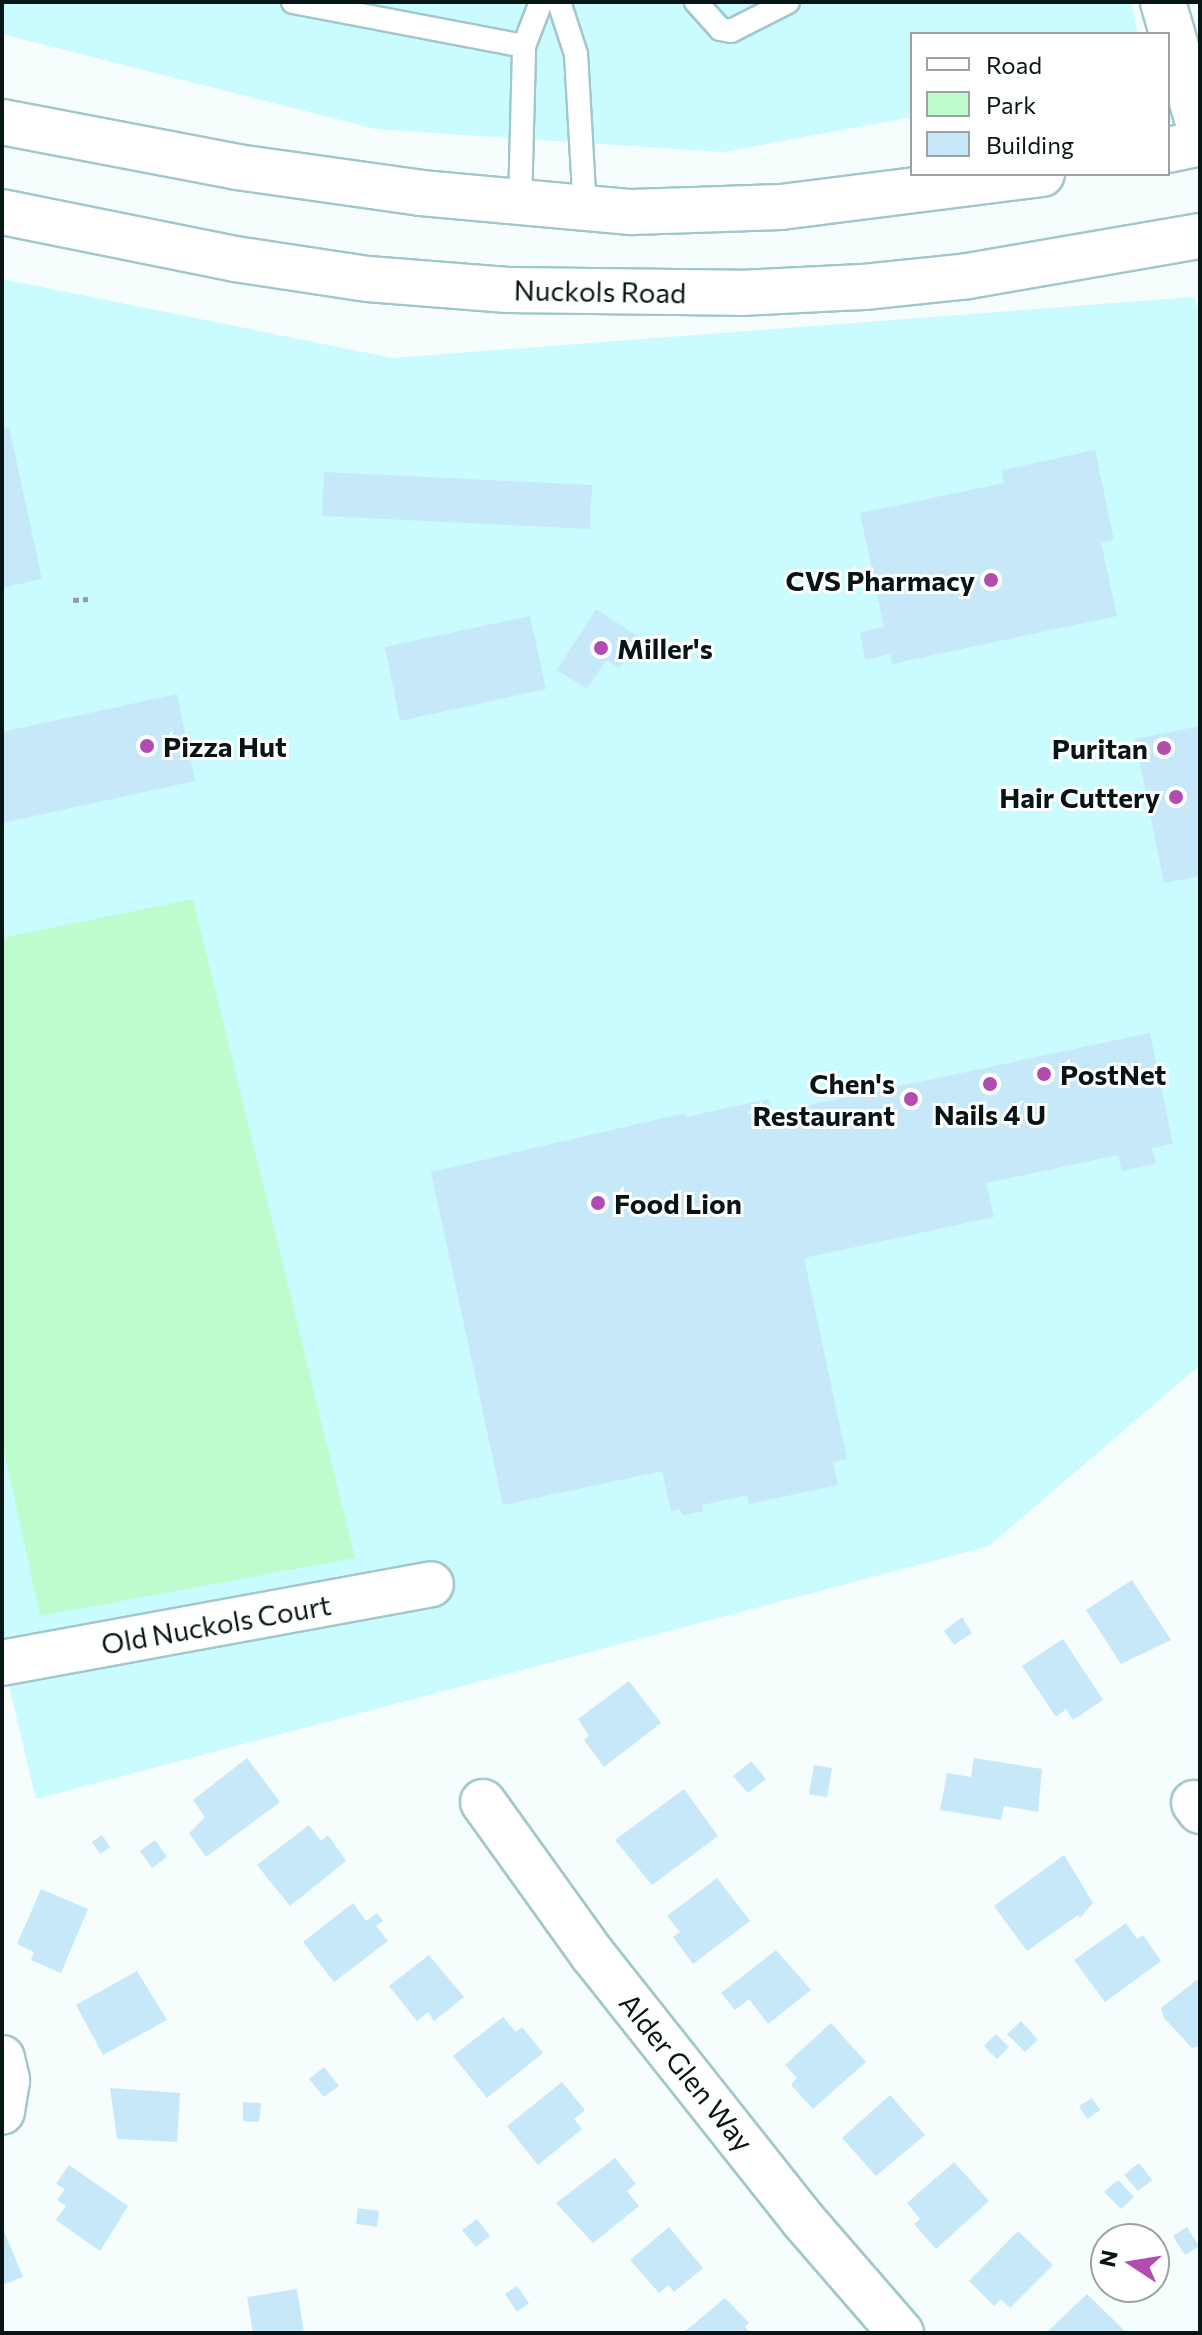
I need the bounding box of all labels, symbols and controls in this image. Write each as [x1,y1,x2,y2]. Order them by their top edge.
legend [910,32,1170,176]
text: Road [986,50,1042,79]
text: Park [986,90,1036,119]
text: Building [986,130,1074,159]
street label: Nuckols Road [513,273,687,309]
place label: CVS Pharmacy [786,563,975,597]
marker: CVS Pharmacy [982,571,1000,589]
place label: Miller's [617,631,713,665]
marker: Miller's [592,639,610,657]
place label: Pizza Hut [163,729,287,763]
place label: Puritan [1052,731,1148,765]
marker: Pizza Hut [138,737,156,755]
marker: Puritan [1155,739,1173,757]
place label: Hair Cuttery [999,780,1160,814]
marker: Hair Cuttery [1167,788,1185,806]
place label: PostNet [1060,1057,1166,1091]
marker: PostNet [1035,1065,1053,1083]
place label: Chen's Restaurant [752,1066,895,1132]
marker: Nails 4 U [981,1075,999,1093]
marker: Chen's Restaurant [902,1090,920,1108]
place label: Nails 4 U [934,1097,1046,1131]
place label: Food Lion [614,1186,742,1220]
marker: Food Lion [589,1194,607,1212]
street label: Old Nuckols Court [98,1587,334,1661]
street label: Alder Glen Way [613,1986,761,2158]
north arrow [1090,2223,1170,2303]
text: N [1093,2247,1123,2269]

